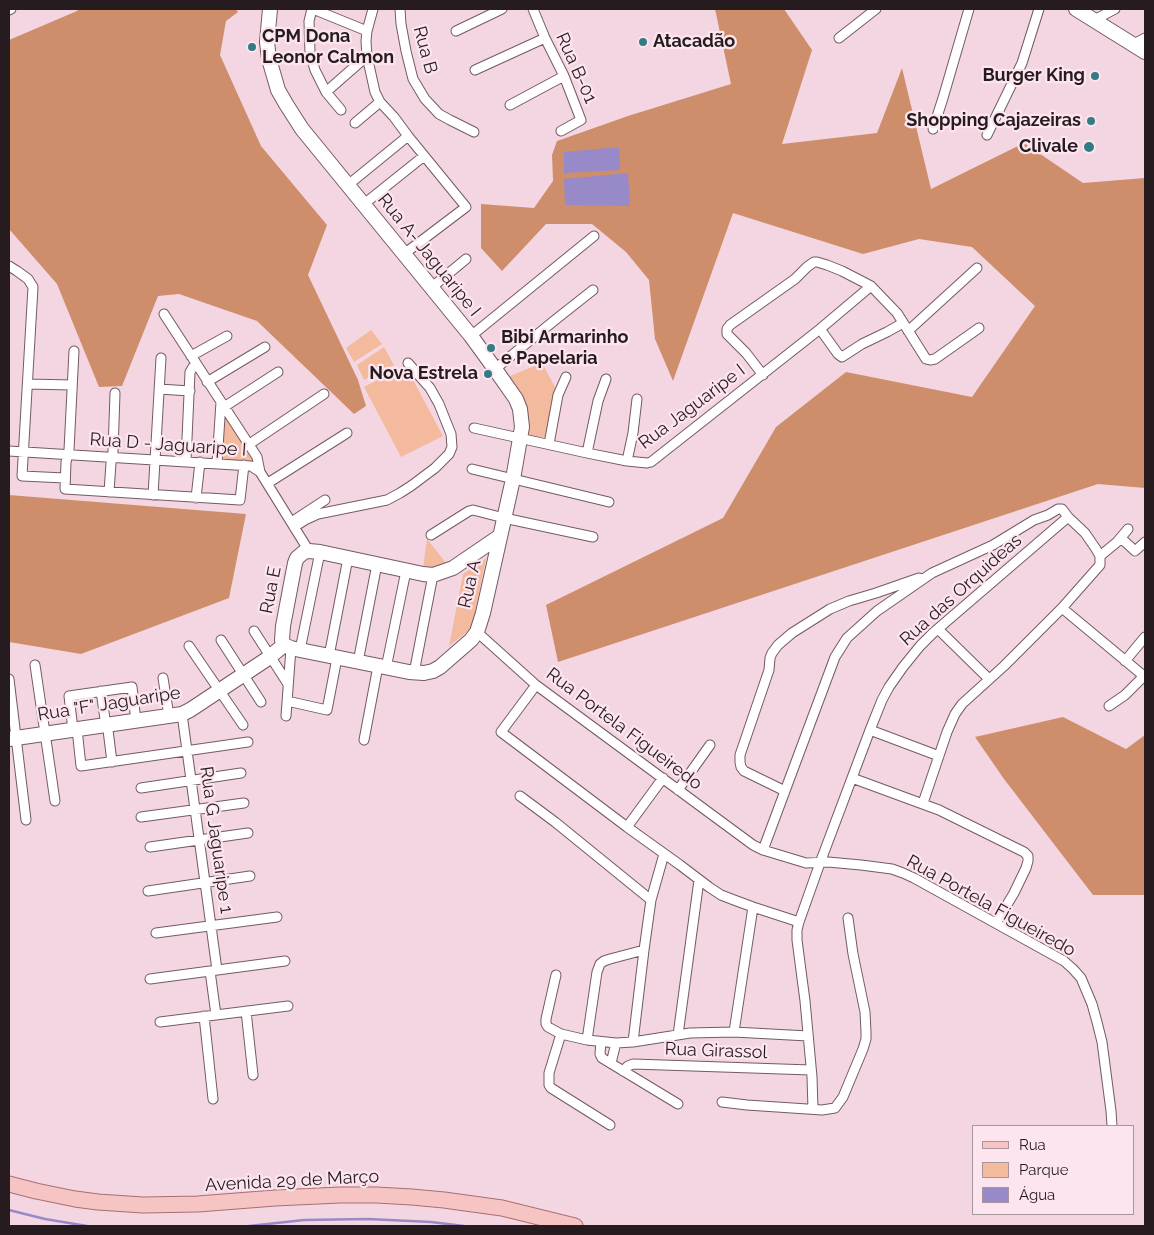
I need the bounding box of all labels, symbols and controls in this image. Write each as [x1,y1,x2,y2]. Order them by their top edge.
street label: Rua B [408,24,442,76]
place label: CPM Dona Leonor Calmon [262,26,394,68]
street label: Rua B-01 [551,29,601,107]
place label: Atacadão [653,31,735,53]
marker: Atacadão [637,36,649,48]
marker: CPM Dona Leonor Calmon [246,41,258,53]
place label: Burger King [982,65,1085,87]
marker: Burger King [1089,70,1101,82]
place label: Shopping Cajazeiras [906,110,1081,132]
marker: Shopping Cajazeiras [1085,115,1097,127]
place label: Clivale [1019,136,1078,158]
marker: Clivale [1082,140,1096,154]
street label: Rua A- Jaguaripe I [373,189,485,321]
place label: Bibi Armarinho e Papelaria [501,327,629,369]
marker: Bibi Armarinho e Papelaria [485,342,497,354]
street label: Rua Jaguaripe I [635,360,749,454]
place label: Nova Estrela [369,363,478,385]
marker: Nova Estrela [482,368,494,380]
street label: Rua D - Jaguaripe I [89,429,247,461]
street label: Rua das Orquideas [896,530,1026,650]
street label: Rua A [454,558,486,610]
street label: Rua E [256,565,286,615]
street label: Rua Portela Figueiredo [542,663,706,795]
street label: Rua "F" Jaguaripe [36,682,182,726]
street label: Rua G Jaguaripe 1 [195,765,237,915]
street label: Rua Portela Figueiredo [903,851,1079,961]
street label: Rua Girassol [664,1038,768,1064]
legend [972,1125,1134,1215]
text: Rua [1019,1136,1046,1154]
text: Parque [1019,1161,1068,1179]
street label: Avenida 29 de Março [204,1166,380,1196]
text: Água [1019,1186,1055,1204]

